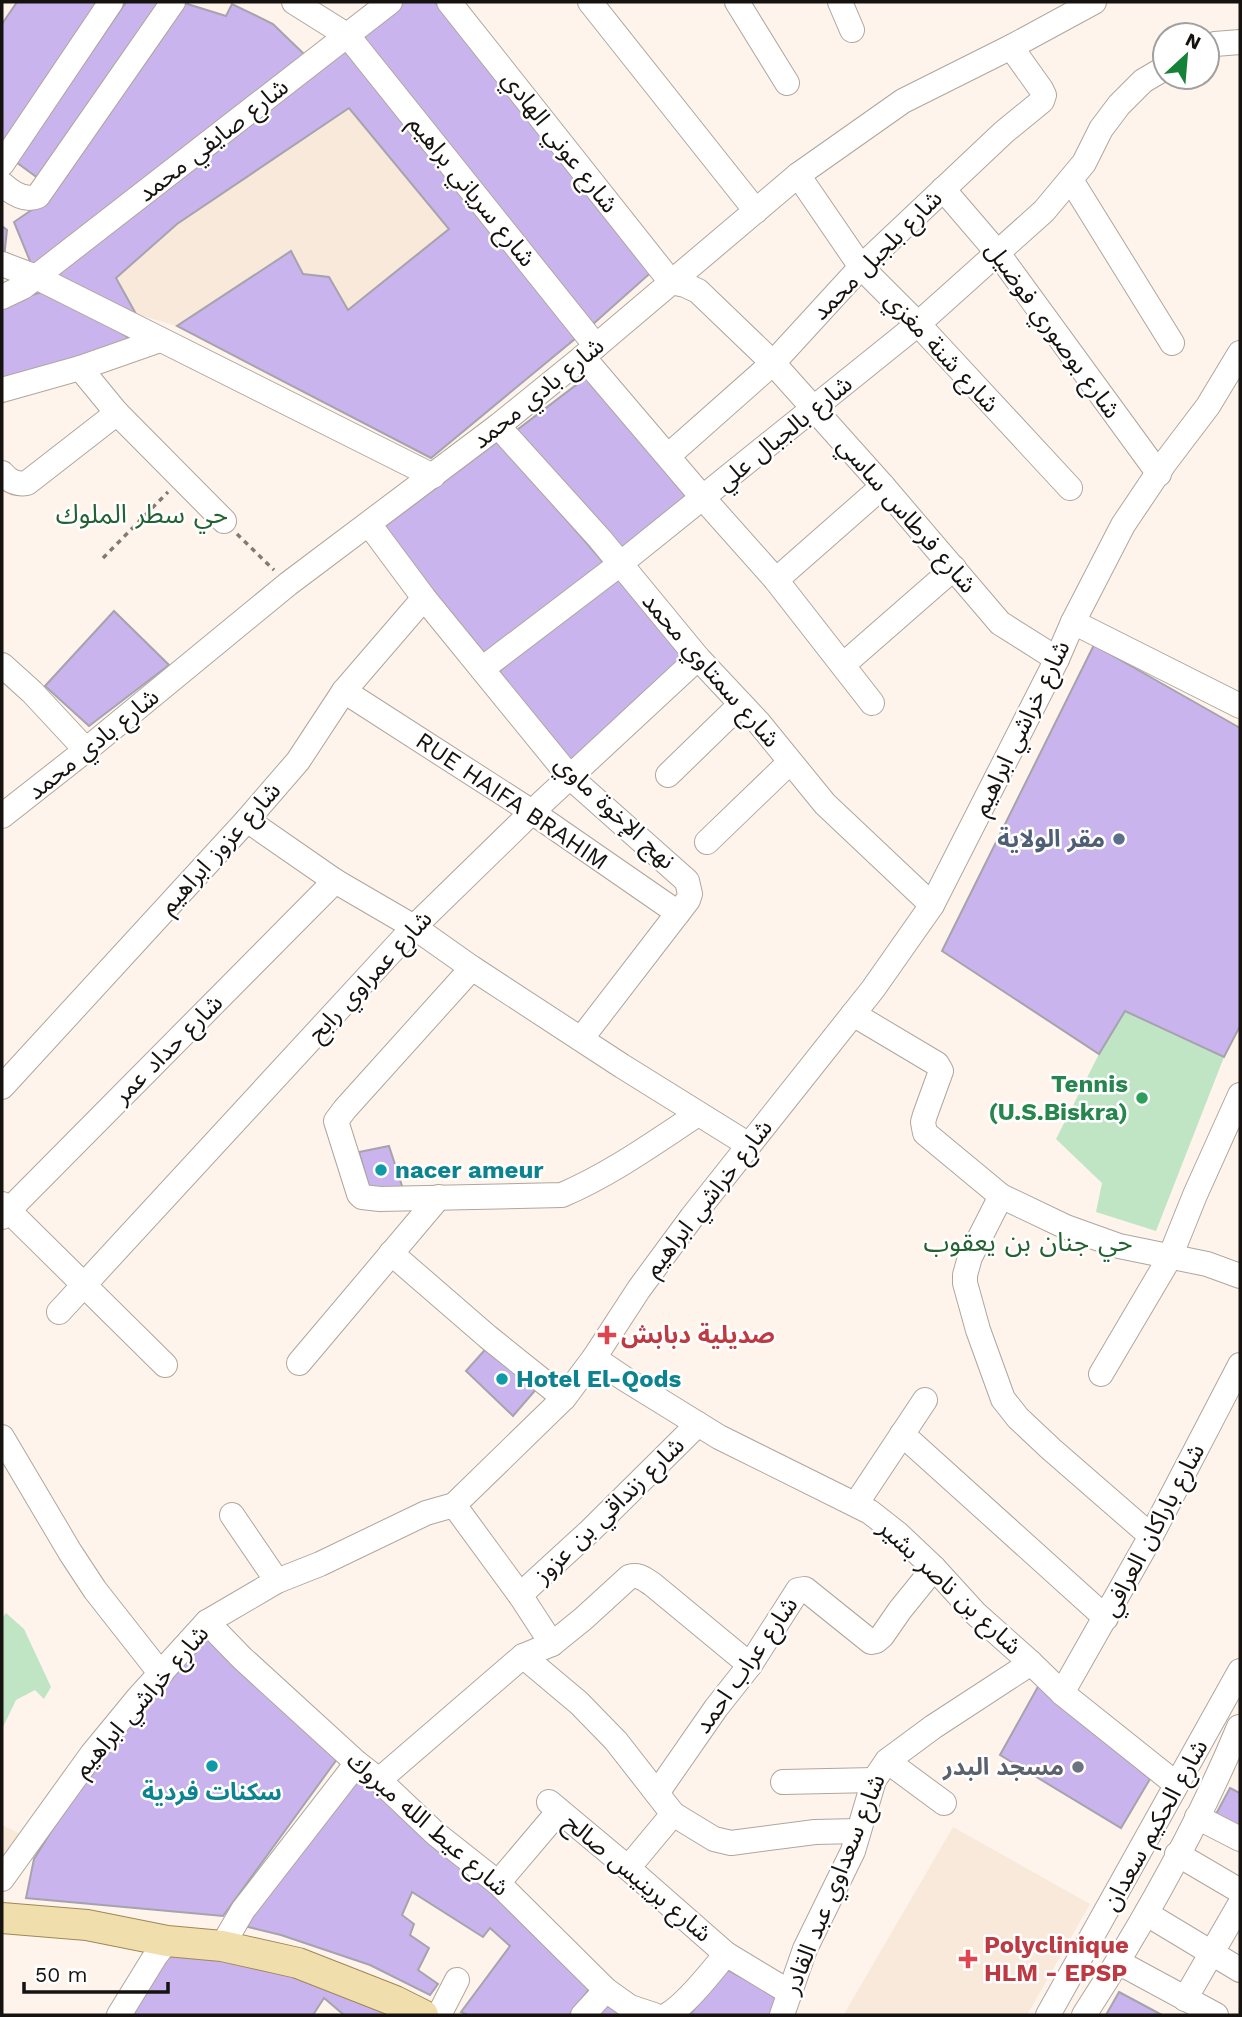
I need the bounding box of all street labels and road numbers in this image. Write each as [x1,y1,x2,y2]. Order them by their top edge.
street label: شارع عوني الهادي [493,66,624,221]
street label: شارع صايفي محمد [132,73,297,211]
street label: شارع سرياني براهيم [399,110,542,275]
street label: شارع بلجبل محمد [806,184,950,328]
street label: شارع بوصوري فوضيل [976,236,1126,426]
street label: شارع شنة مغزي [876,286,1005,421]
street label: شارع بادي محمد [467,332,612,458]
street label: شارع بالجبال علي [710,370,861,500]
street label: شارع فرطاس ساسي [828,431,982,602]
street label: شارع سمتاوي محمد [633,587,786,756]
street label: شارع خراشي ابراهيم [966,636,1080,822]
street label: شارع بادي محمد [22,683,167,809]
street label: RUE HAIFA BRAHIM [411,726,613,876]
street label: نهج الإخوة ماوي [546,749,681,878]
street label: شارع عزوز ابراهيم [154,776,289,922]
street label: شارع عمراوي رابح [302,905,441,1050]
street label: شارع حداد عمر [107,989,230,1112]
street label: شارع خراشي ابراهيم [638,1114,782,1285]
street label: شارع زنداقي بن عزوز [527,1431,693,1593]
street label: شارع باراكان العرافي [1096,1439,1214,1623]
street label: شارع بن ناصر بشير [870,1513,1027,1663]
street label: شارع عراب احمد [689,1591,806,1740]
street label: شارع خراشي ابراهيم [68,1620,218,1785]
street label: شارع الحكيم سعدان [1096,1735,1216,1917]
street label: شارع عيط الله مبروك [339,1746,515,1904]
street label: شارع سعداوي عبد القادر [777,1770,895,2000]
street label: شارع برينيس صالح [557,1808,717,1950]

